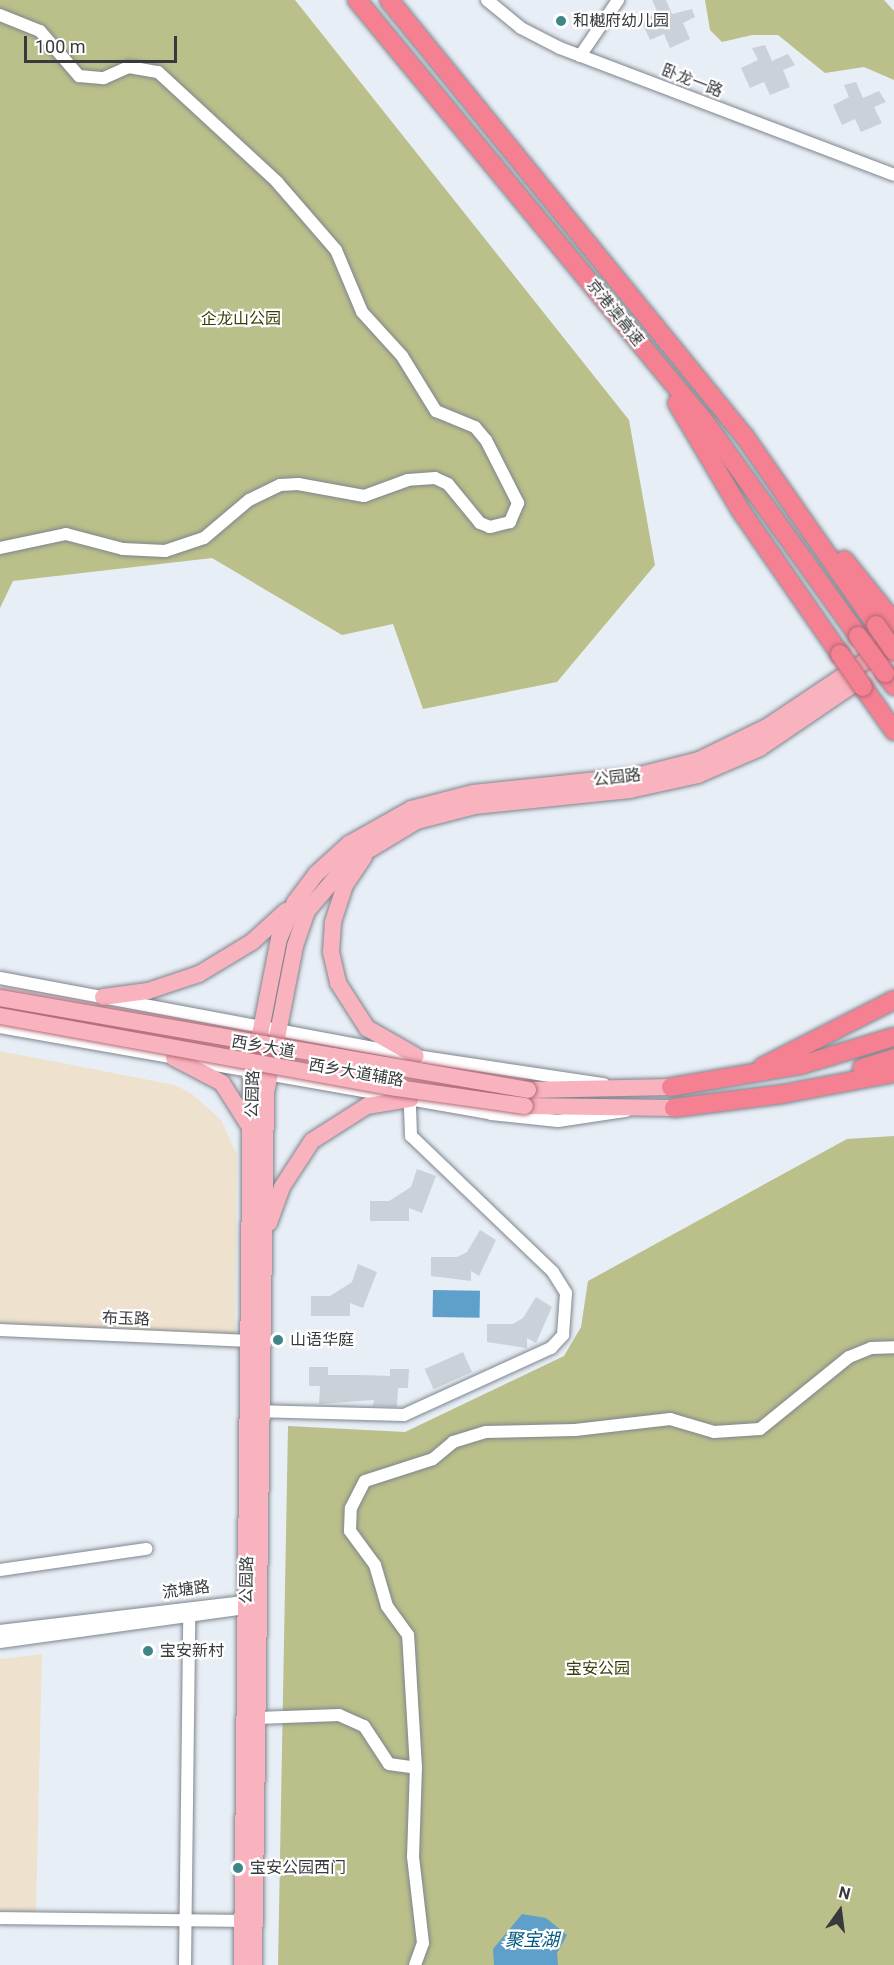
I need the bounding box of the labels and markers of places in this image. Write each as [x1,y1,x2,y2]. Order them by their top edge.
place label: 和樾府幼儿园 [573,11,669,31]
marker: 和樾府幼儿园 [554,14,568,28]
place label: 山语华庭 [290,1330,354,1350]
marker: 山语华庭 [271,1333,285,1347]
place label: 宝安新村 [160,1641,224,1661]
marker: 宝安新村 [141,1644,155,1658]
place label: 宝安公园西门 [250,1858,346,1878]
marker: 宝安公园西门 [231,1861,245,1875]

